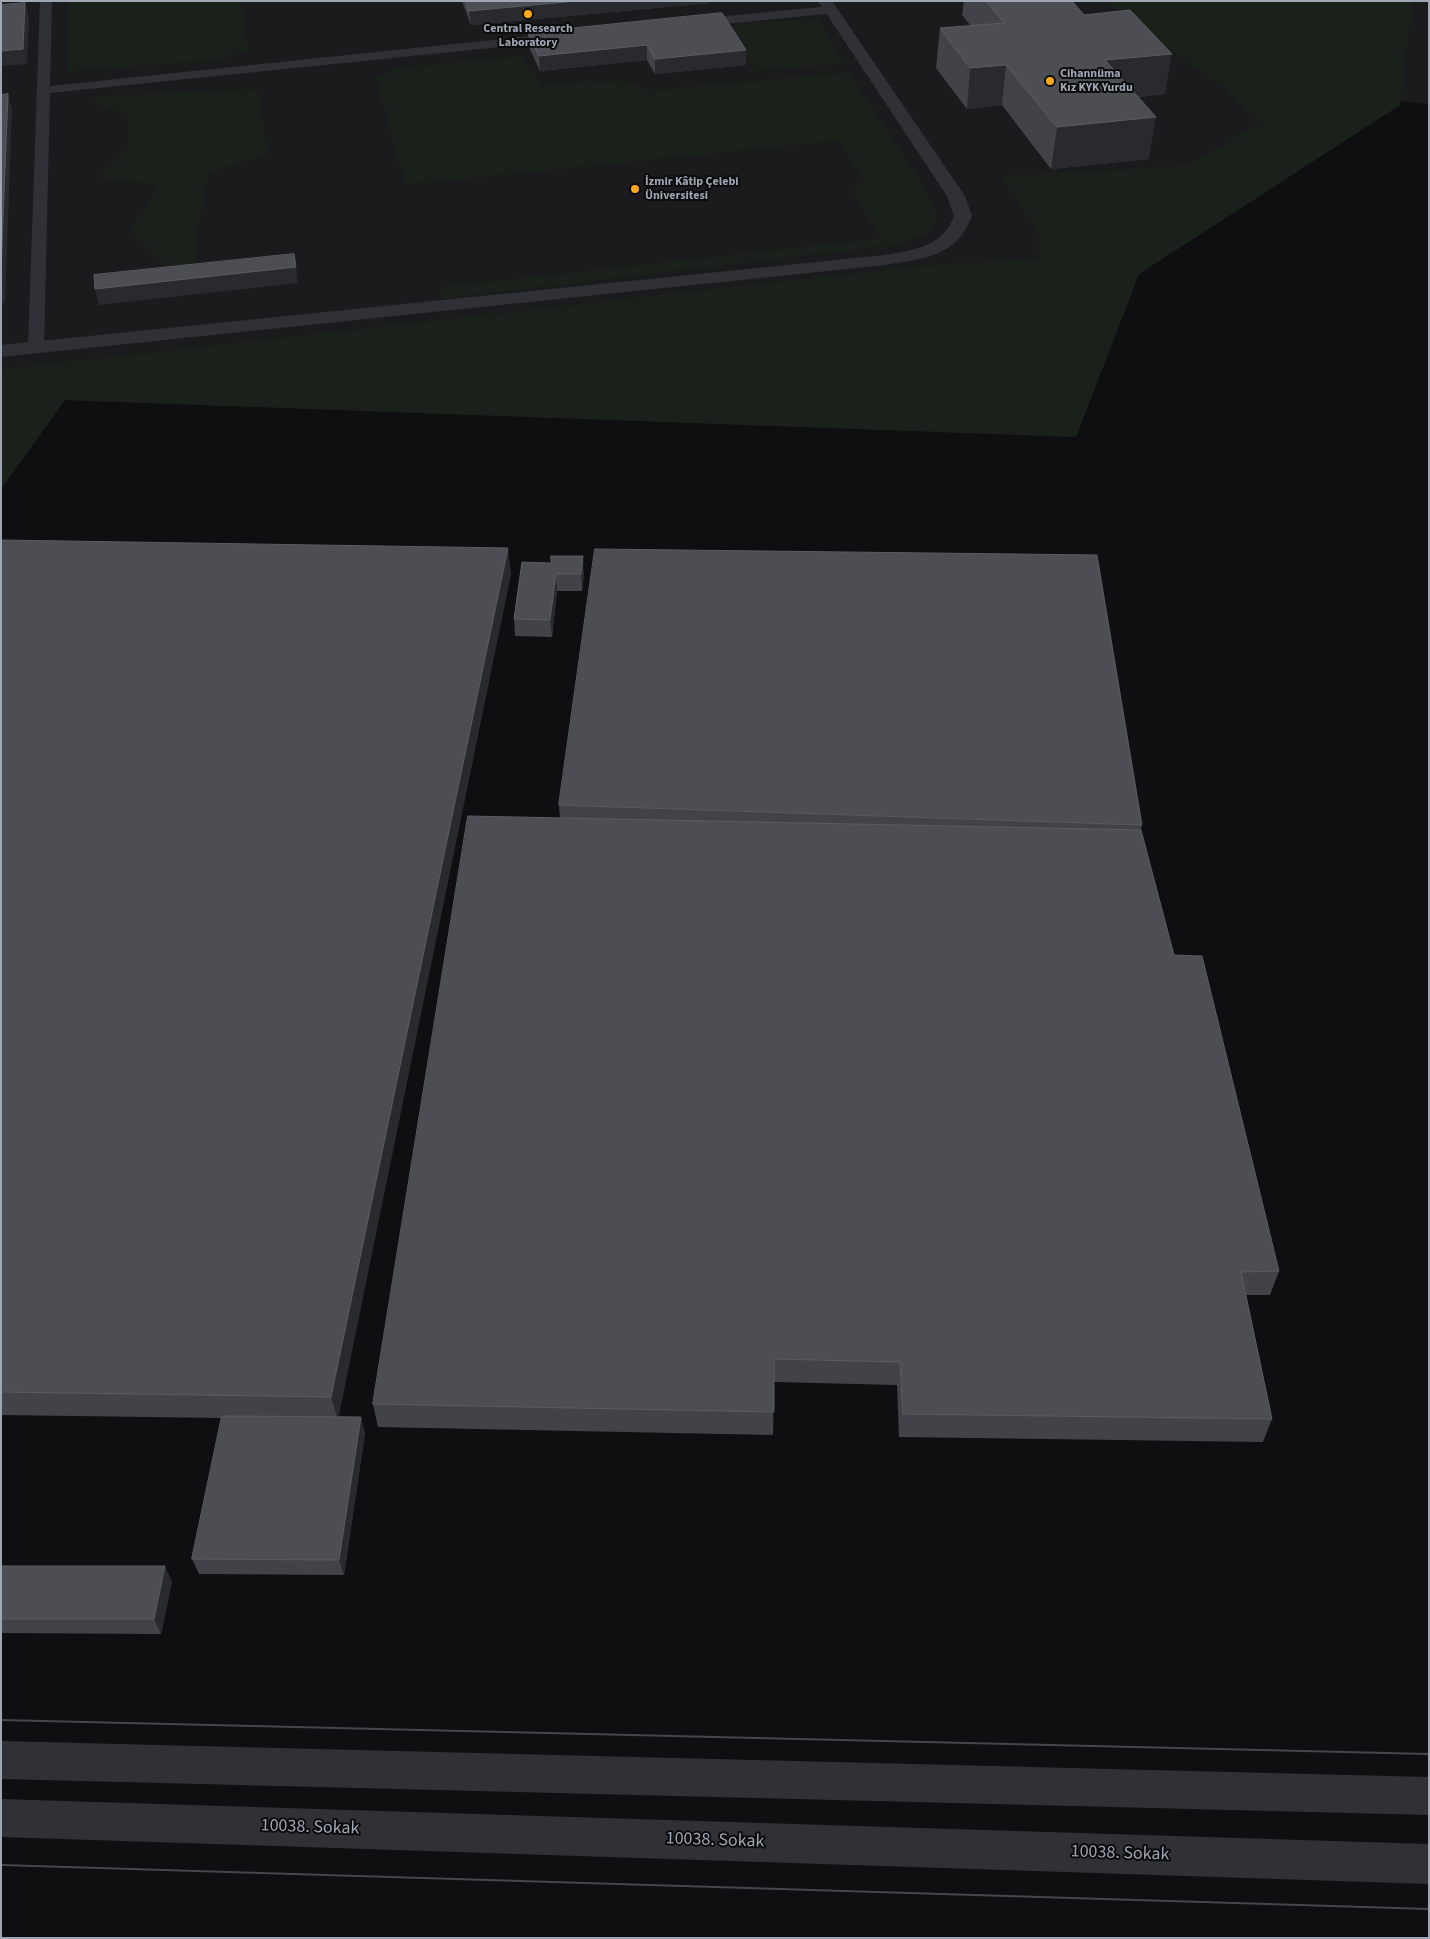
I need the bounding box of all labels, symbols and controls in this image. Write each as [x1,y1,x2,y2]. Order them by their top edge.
marker: Central Research Laboratory [522,8,534,20]
place label: Central Research Laboratory [483,22,573,50]
place label: Cihannüma Kız KYK Yurdu [1060,67,1133,95]
marker: Cihannüma Kız KYK Yurdu [1044,75,1056,87]
place label: İzmir Kâtip Çelebi Üniversitesi [645,175,739,203]
marker: İzmir Kâtip Çelebi Üniversitesi [629,183,641,195]
street label: 10038. Sokak [260,1815,360,1841]
street label: 10038. Sokak [665,1828,765,1854]
street label: 10038. Sokak [1070,1841,1170,1867]

